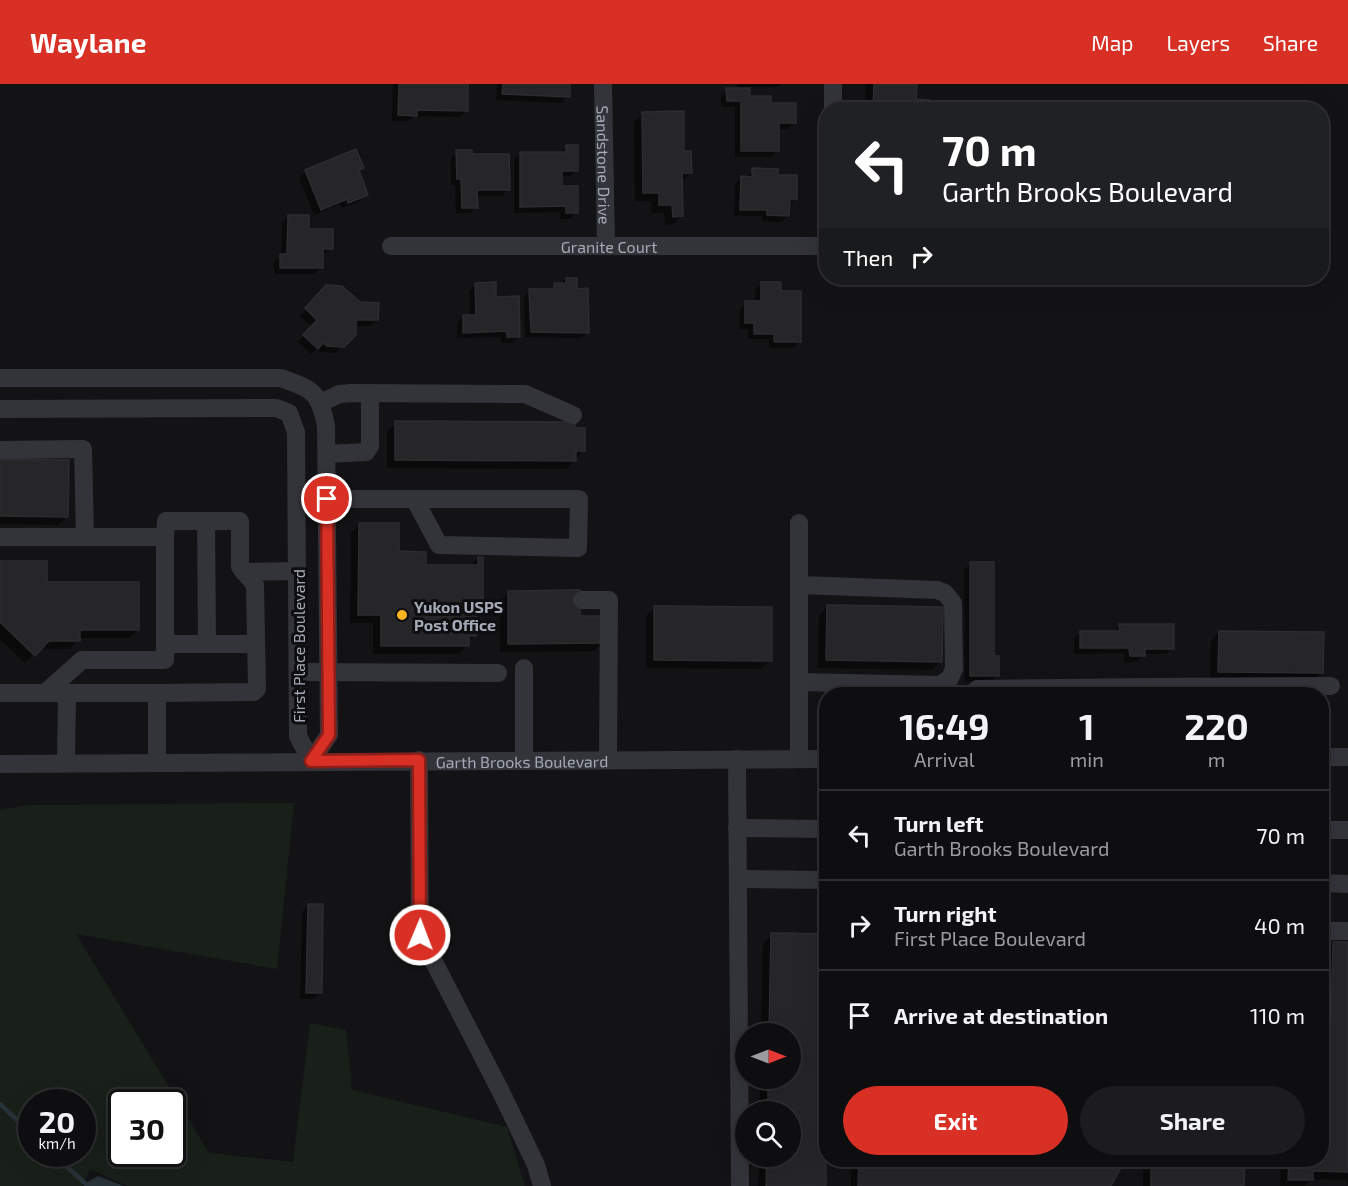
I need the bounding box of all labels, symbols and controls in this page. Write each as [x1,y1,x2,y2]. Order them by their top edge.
text: Waylane [30,25,146,59]
text: Map [1091,30,1133,55]
text: Layers [1166,30,1230,55]
text: Share [1263,30,1318,55]
street label: Sandstone Drive [594,105,615,225]
text: 70 m [942,124,1037,174]
icon: left [843,126,921,204]
text: Garth Brooks Boulevard [942,175,1233,207]
street label: Granite Court [561,237,657,256]
icon: right [905,240,938,273]
text: Then [843,244,893,270]
pin [301,473,352,524]
icon: arrive [310,482,343,515]
street label: First Place Boulevard [289,569,308,723]
place label: Yukon USPS Post Office [414,597,503,634]
marker: Yukon USPS Post Office [395,608,409,622]
text: 16:49 [899,704,989,747]
text: 1 [1079,704,1095,747]
text: 220 [1184,704,1249,747]
text: Arrival [914,747,975,771]
text: min [1070,747,1104,771]
text: m [1208,747,1225,771]
street label: Garth Brooks Boulevard [436,751,608,771]
text: Turn left [894,810,983,836]
icon: left [843,819,876,852]
text: 70 m [1256,822,1305,848]
text: Garth Brooks Boulevard [894,836,1109,860]
text: Turn right [894,900,996,926]
position arrow [388,903,452,967]
icon: right [843,909,876,942]
text: 40 m [1254,912,1305,938]
text: First Place Boulevard [894,926,1086,950]
icon: arrive [843,999,876,1032]
text: Arrive at destination [894,1002,1108,1028]
text: 110 m [1250,1002,1305,1028]
north arrow [735,1023,801,1089]
map controls [735,1023,801,1167]
button: Exit [843,1086,1068,1155]
button: Share [1080,1086,1305,1155]
speed limit sign: 30 [108,1089,186,1167]
button: search [735,1101,801,1167]
text: 20 [39,1103,75,1139]
text: km/h [38,1134,76,1152]

